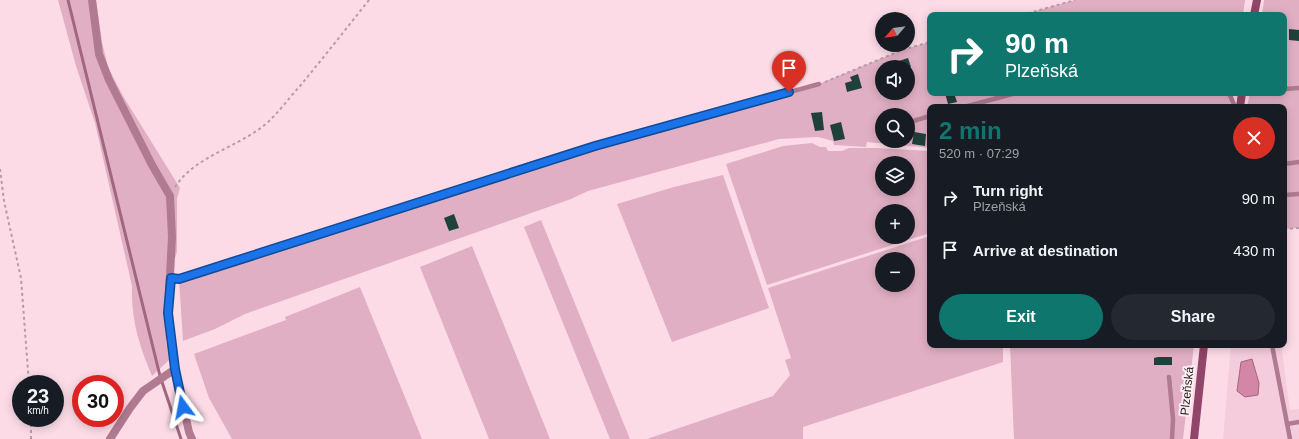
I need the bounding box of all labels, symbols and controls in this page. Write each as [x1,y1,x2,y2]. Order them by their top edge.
north arrow [875,12,915,52]
map controls [875,12,915,292]
icon: right [939,28,991,80]
text: 90 m [1005,28,1069,59]
pin [772,51,806,92]
icon: arrive [778,57,800,79]
button: sound [875,60,915,100]
text: Plzeňská [1005,61,1078,81]
button: search [875,108,915,148]
text: 2 min [939,117,1002,144]
button: close [1233,117,1275,159]
text: 520 m · 07:29 [939,146,1019,161]
button: layers [875,156,915,196]
text: Turn right [973,182,1043,199]
icon: right [939,187,961,209]
text: 90 m [1242,190,1275,207]
text: Plzeňská [973,199,1026,214]
button: + [875,204,915,244]
icon: arrive [939,239,961,261]
text: Arrive at destination [973,242,1118,259]
text: 430 m [1233,242,1275,259]
button: − [875,252,915,292]
button: Exit [939,294,1103,340]
button: Share [1111,294,1275,340]
street label: Plzeňská [1177,366,1197,416]
speed limit sign: 30 [72,375,124,427]
text: 23 [27,385,49,407]
position arrow [162,386,204,428]
text: km/h [27,405,49,416]

